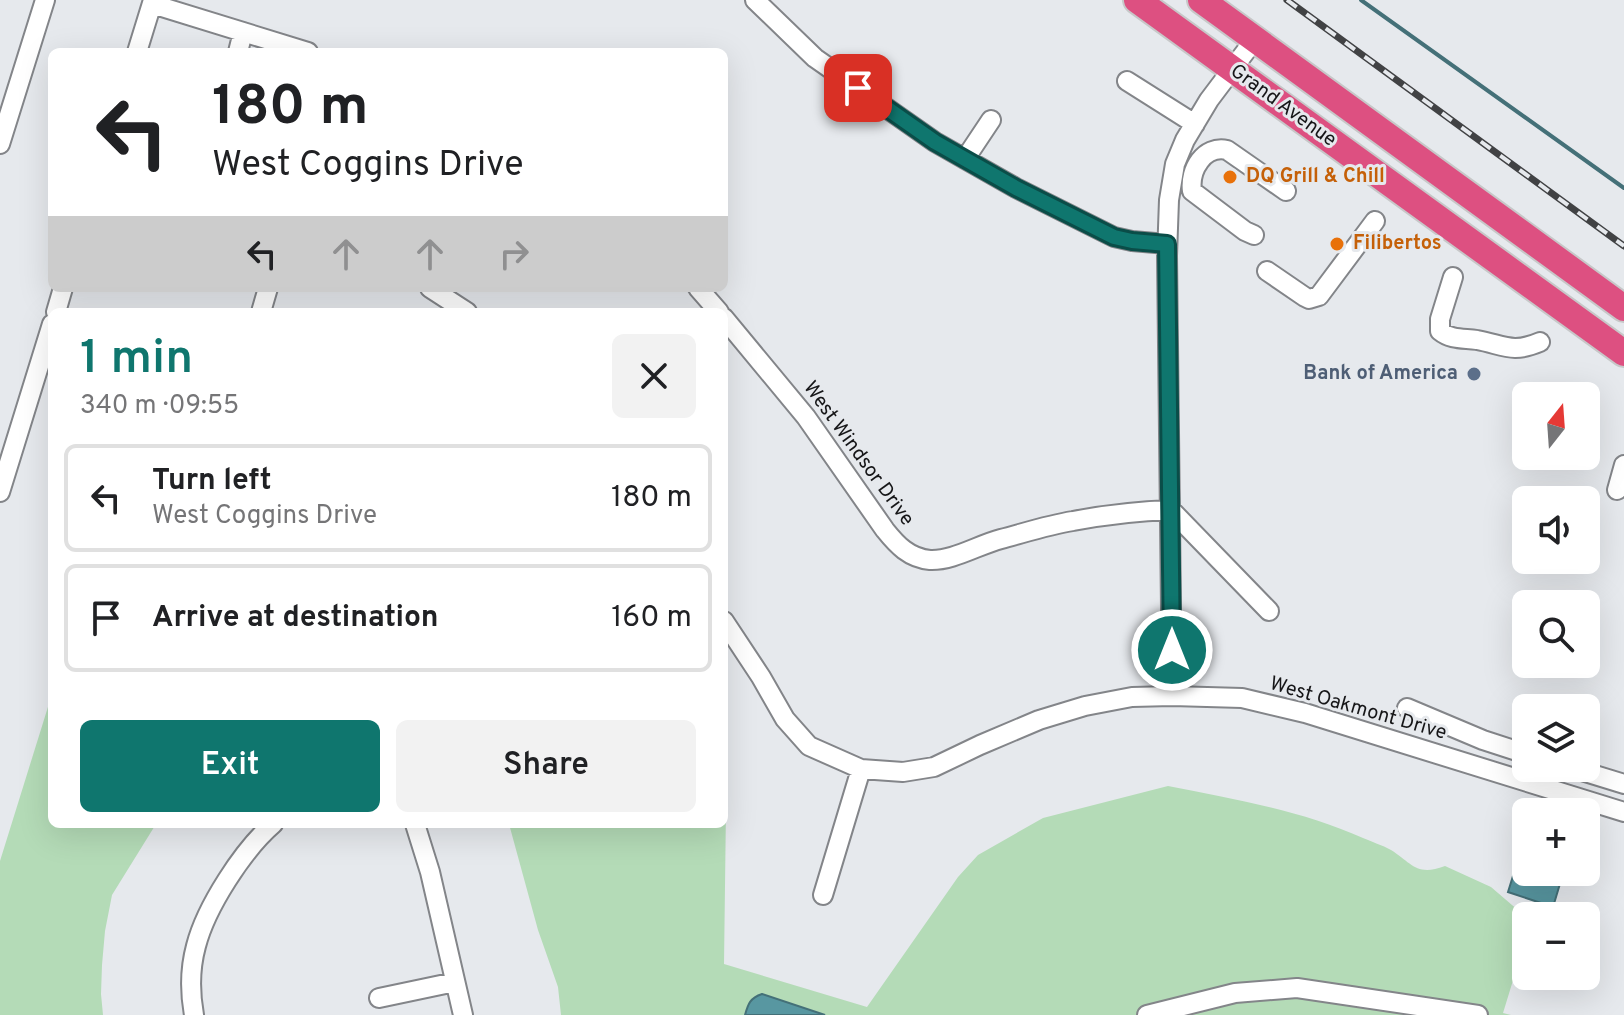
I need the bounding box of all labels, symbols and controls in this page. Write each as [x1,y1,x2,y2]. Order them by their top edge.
pin [824,54,892,122]
street label: Grand Avenue [1225,59,1341,153]
icon: arrive [836,66,880,110]
text: 180 m [212,74,369,144]
icon: left [80,80,184,184]
text: West Coggins Drive [212,143,524,189]
place label: DQ Grill & Chill [1246,164,1385,190]
marker: DQ Grill & Chill [1221,168,1239,186]
place label: Filibertos [1353,231,1442,257]
icon: left [240,232,284,276]
icon: ahead [324,232,368,276]
icon: ahead [408,232,452,276]
icon: right [492,232,536,276]
marker: Filibertos [1328,235,1346,253]
text: 1 min [80,330,193,390]
button: close [612,334,696,418]
place label: Bank of America [1303,361,1458,387]
marker: Bank of America [1465,365,1483,383]
street label: West Windsor Drive [797,376,919,532]
north arrow [1512,382,1600,470]
map controls [1512,382,1600,990]
text: 340 m · 09:55 [80,390,239,423]
text: Turn left [152,463,272,500]
icon: left [84,476,128,520]
text: 180 m [611,480,692,517]
button: sound [1512,486,1600,574]
text: West Coggins Drive [152,500,377,533]
button: search [1512,590,1600,678]
icon: arrive [84,596,128,640]
text: Arrive at destination [152,600,438,637]
text: 160 m [611,600,692,637]
position arrow [1130,608,1214,692]
street label: West Oakmont Drive [1267,671,1449,747]
button: layers [1512,694,1600,782]
button: Exit [80,720,380,812]
button: Share [396,720,696,812]
button: + [1512,798,1600,886]
button: − [1512,902,1600,990]

